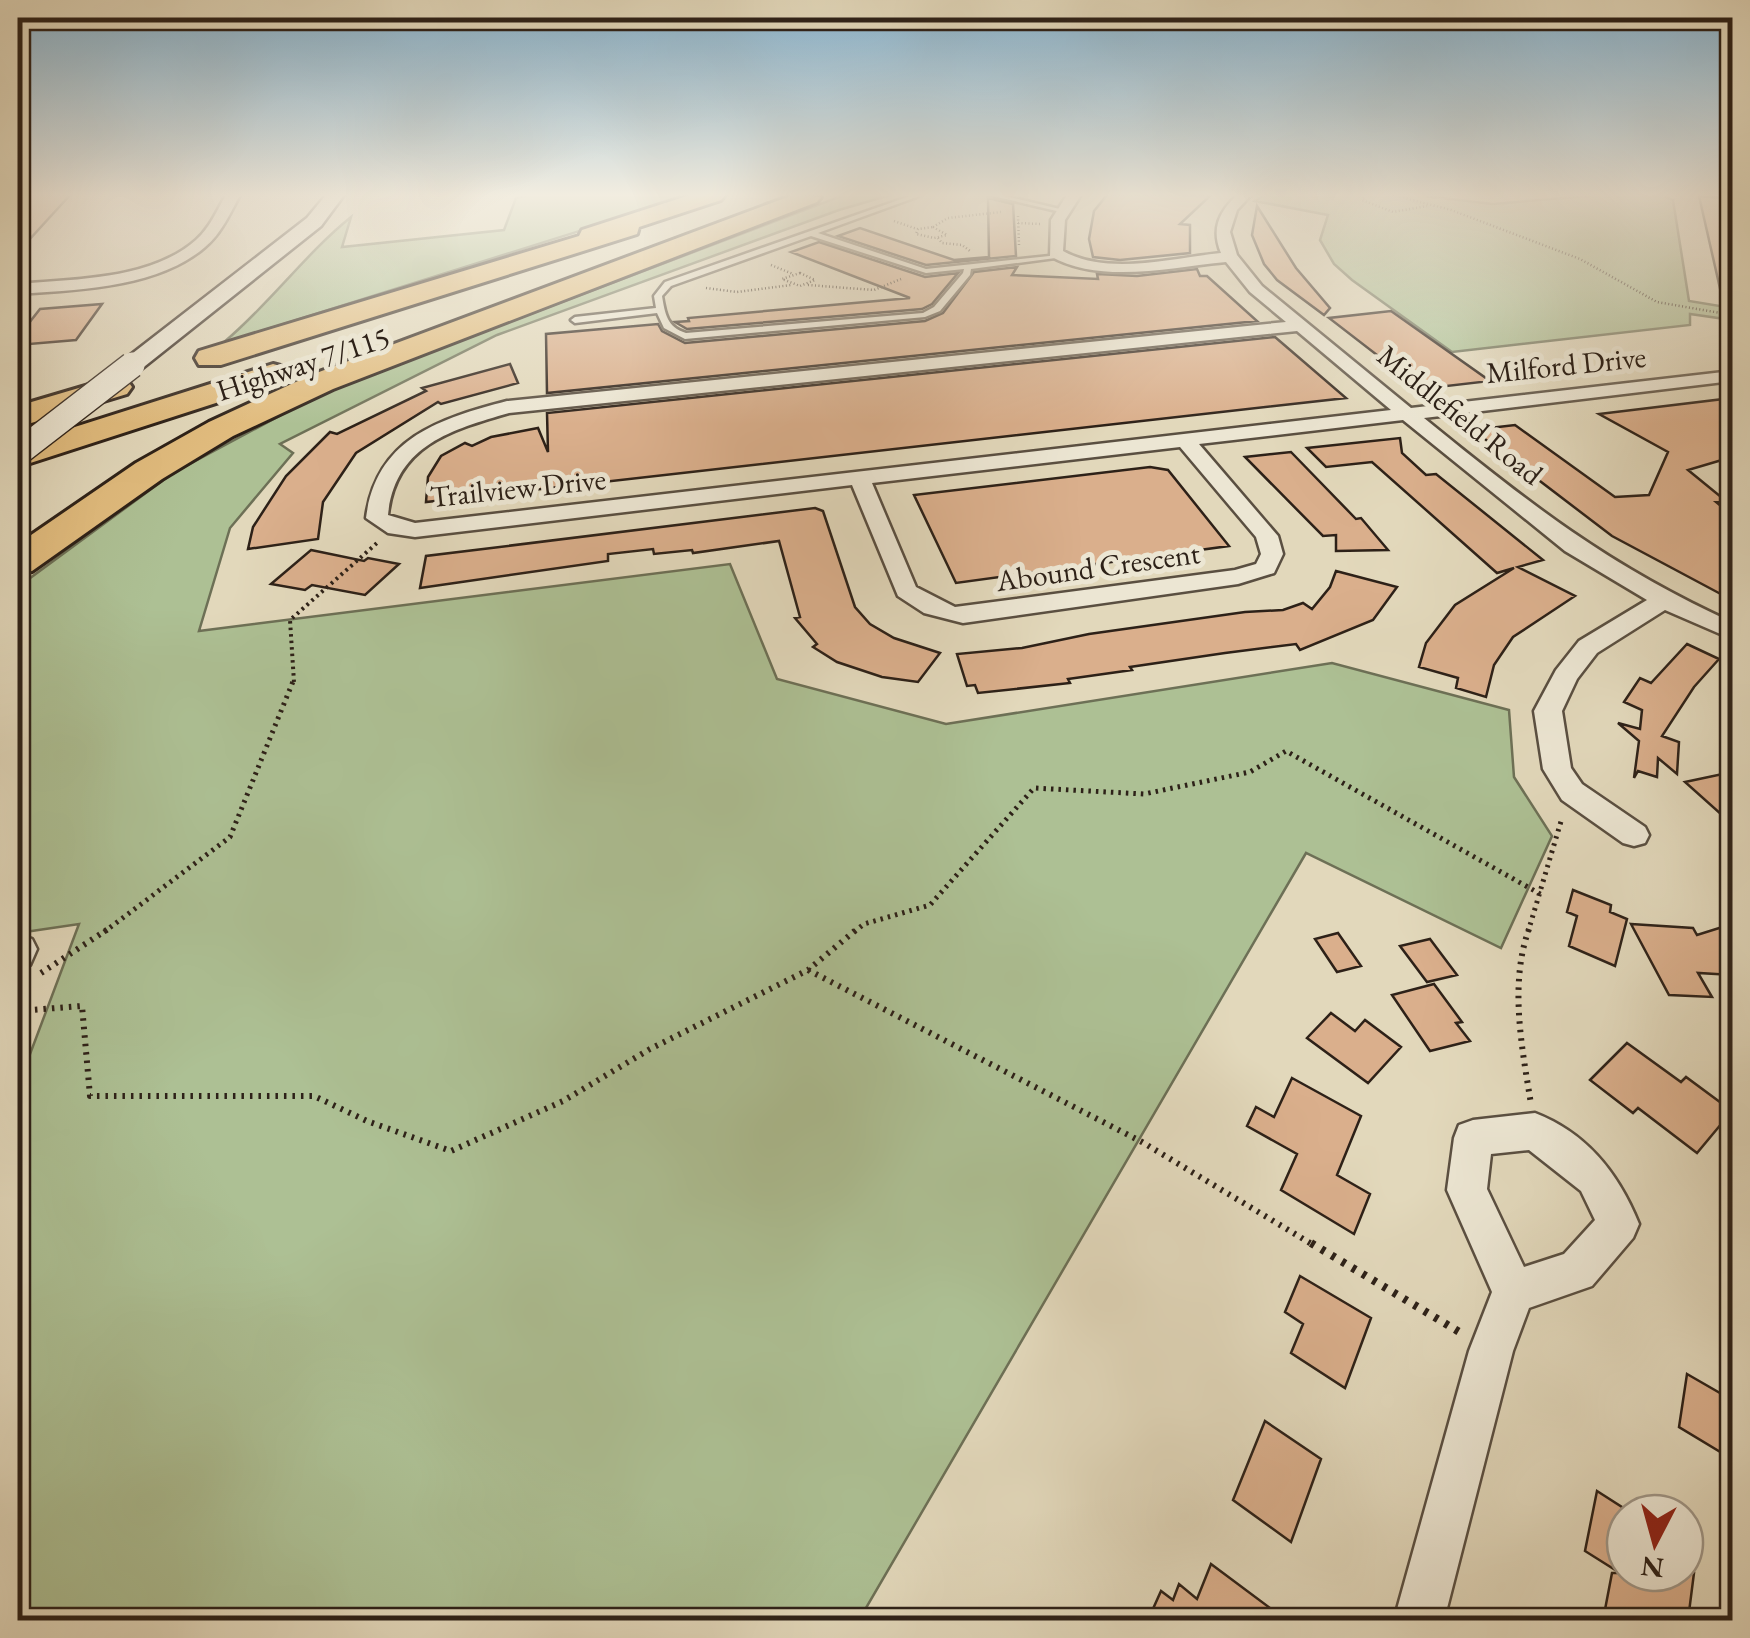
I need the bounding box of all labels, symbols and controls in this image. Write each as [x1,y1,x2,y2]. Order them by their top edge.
street label: Highway 7/115 [211,317,394,410]
street label: Middlefield Road [1370,336,1552,494]
street label: Milford Drive [1484,337,1648,392]
street label: Trailview Drive [428,459,608,516]
street label: Abound Crescent [993,533,1203,600]
north arrow [1605,1493,1705,1593]
text: N [1639,1549,1666,1587]

